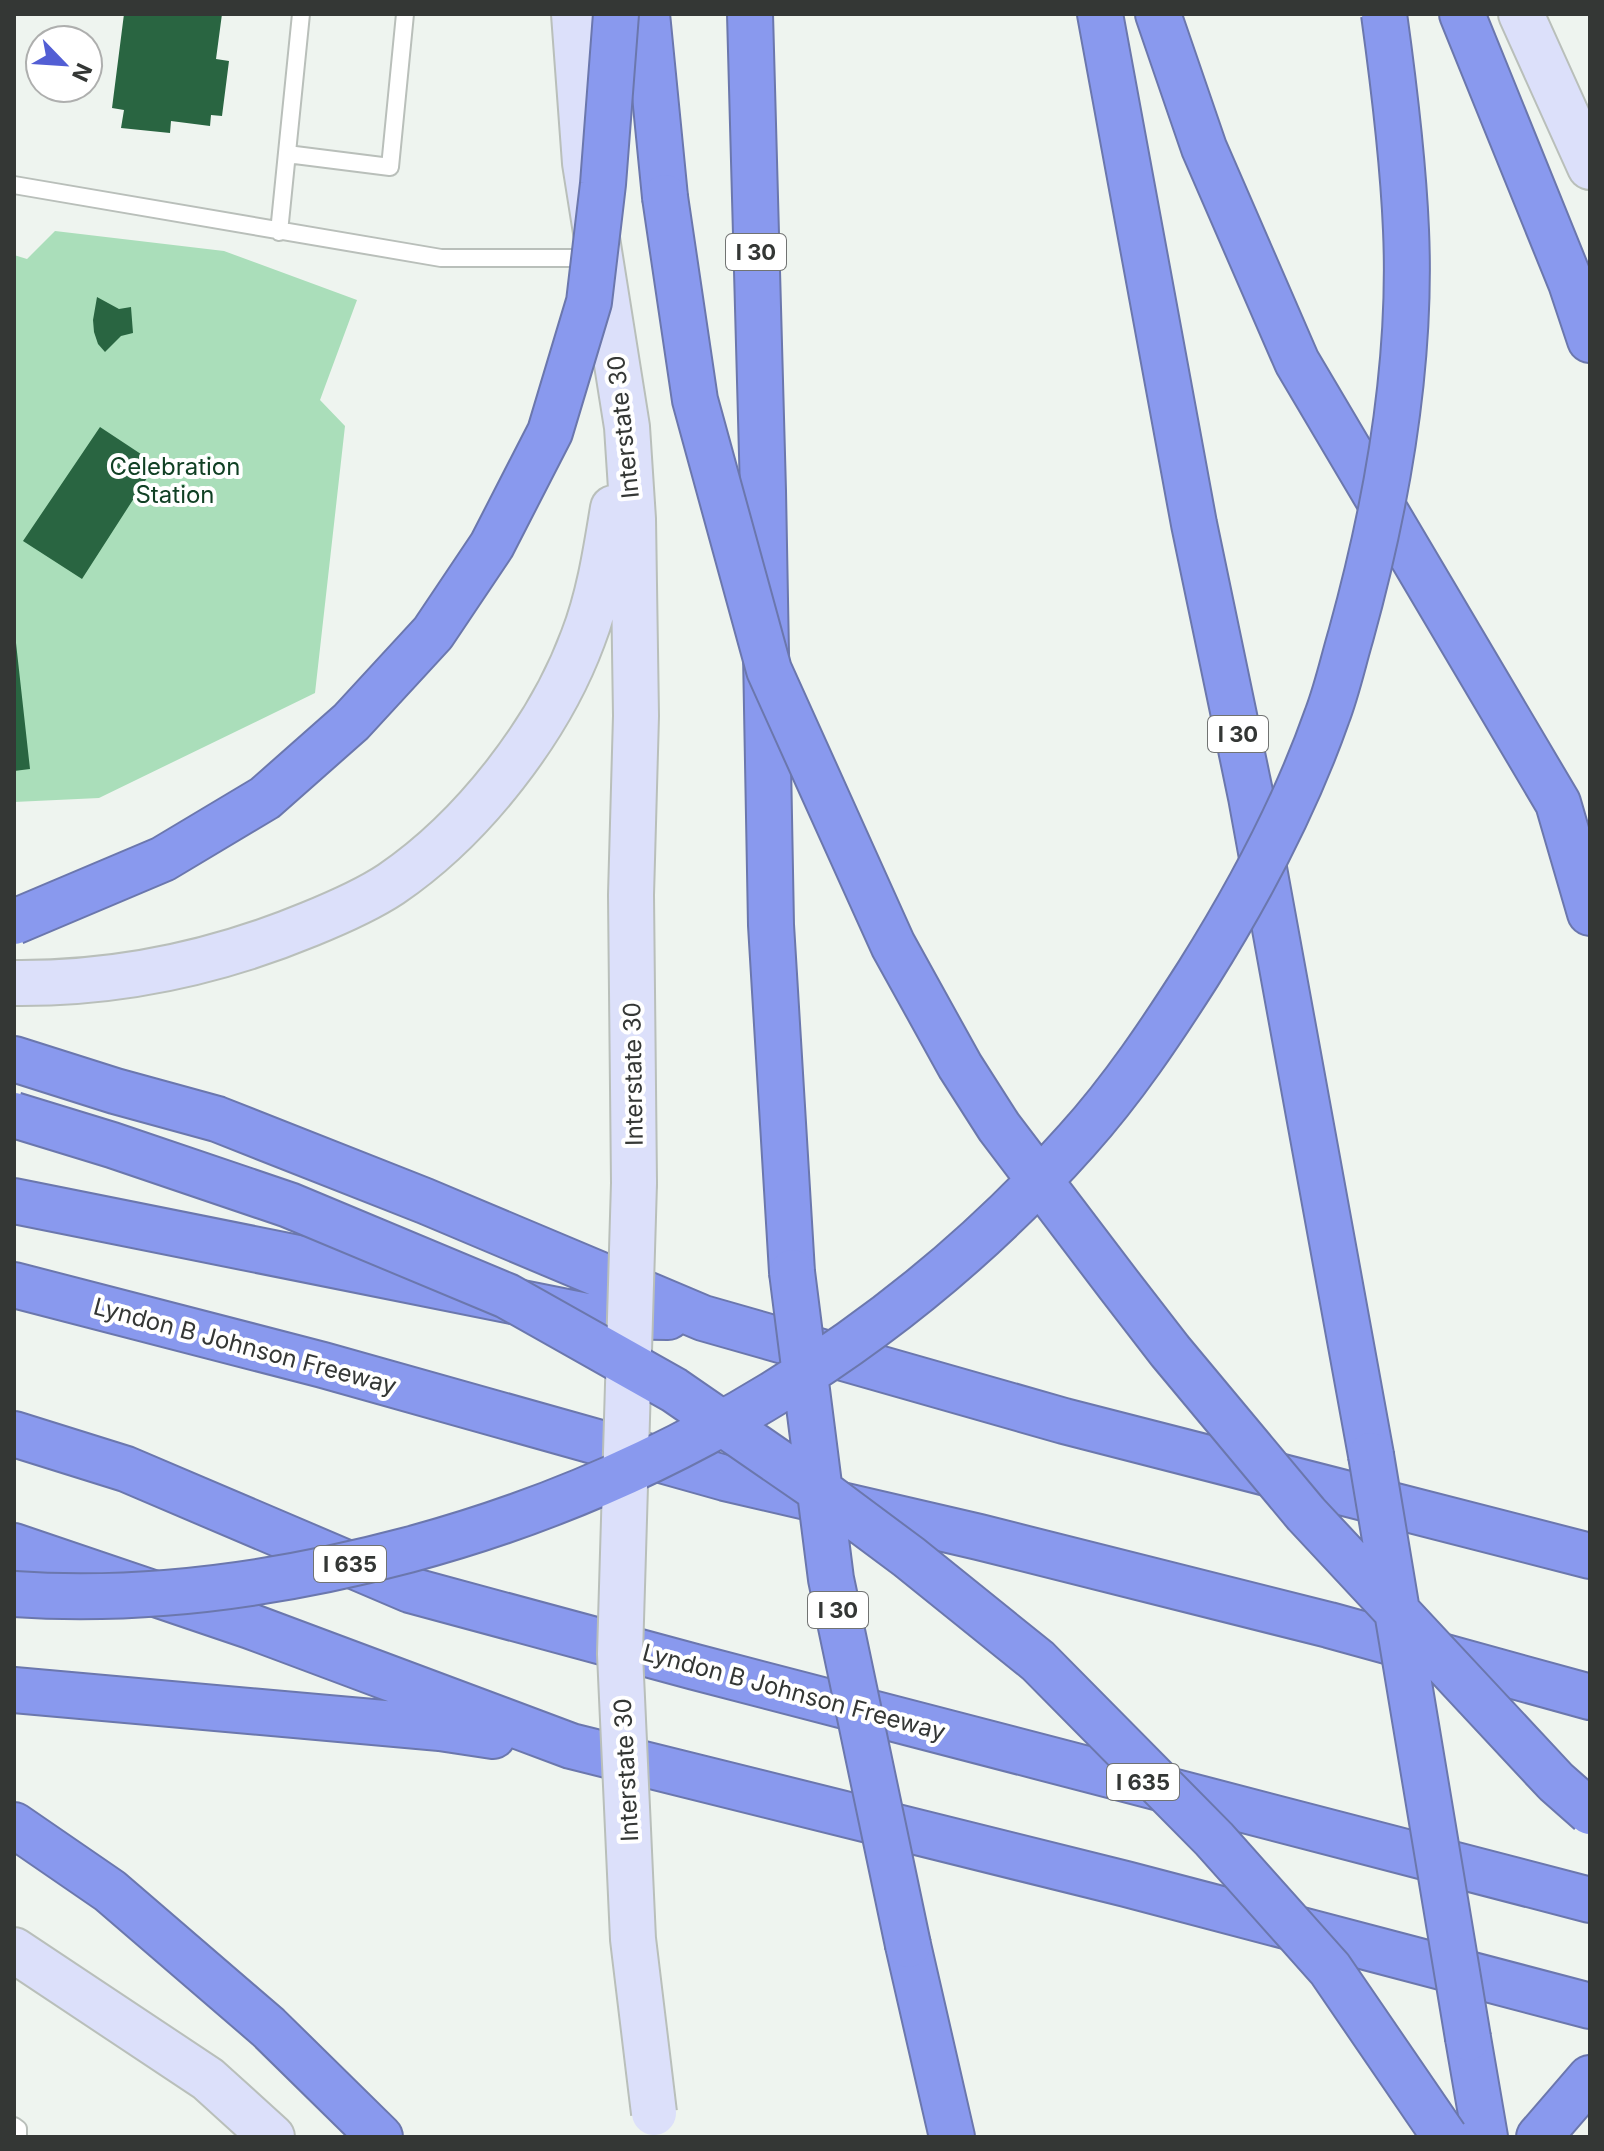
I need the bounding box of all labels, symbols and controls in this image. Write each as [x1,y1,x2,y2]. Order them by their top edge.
north arrow [24,24,104,104]
text: N [67,59,97,86]
road number: I 30 [726,234,786,270]
street label: Interstate 30 [601,354,645,500]
park label: Celebration Station [110,452,240,509]
road number: I 30 [1208,716,1268,752]
street label: Interstate 30 [617,1002,649,1146]
street label: Lyndon B Johnson Freeway [90,1292,400,1400]
road number: I 635 [314,1546,386,1582]
road number: I 30 [808,1592,868,1628]
street label: Lyndon B Johnson Freeway [639,1638,949,1746]
street label: Interstate 30 [608,1697,644,1843]
road number: I 635 [1107,1764,1179,1800]

